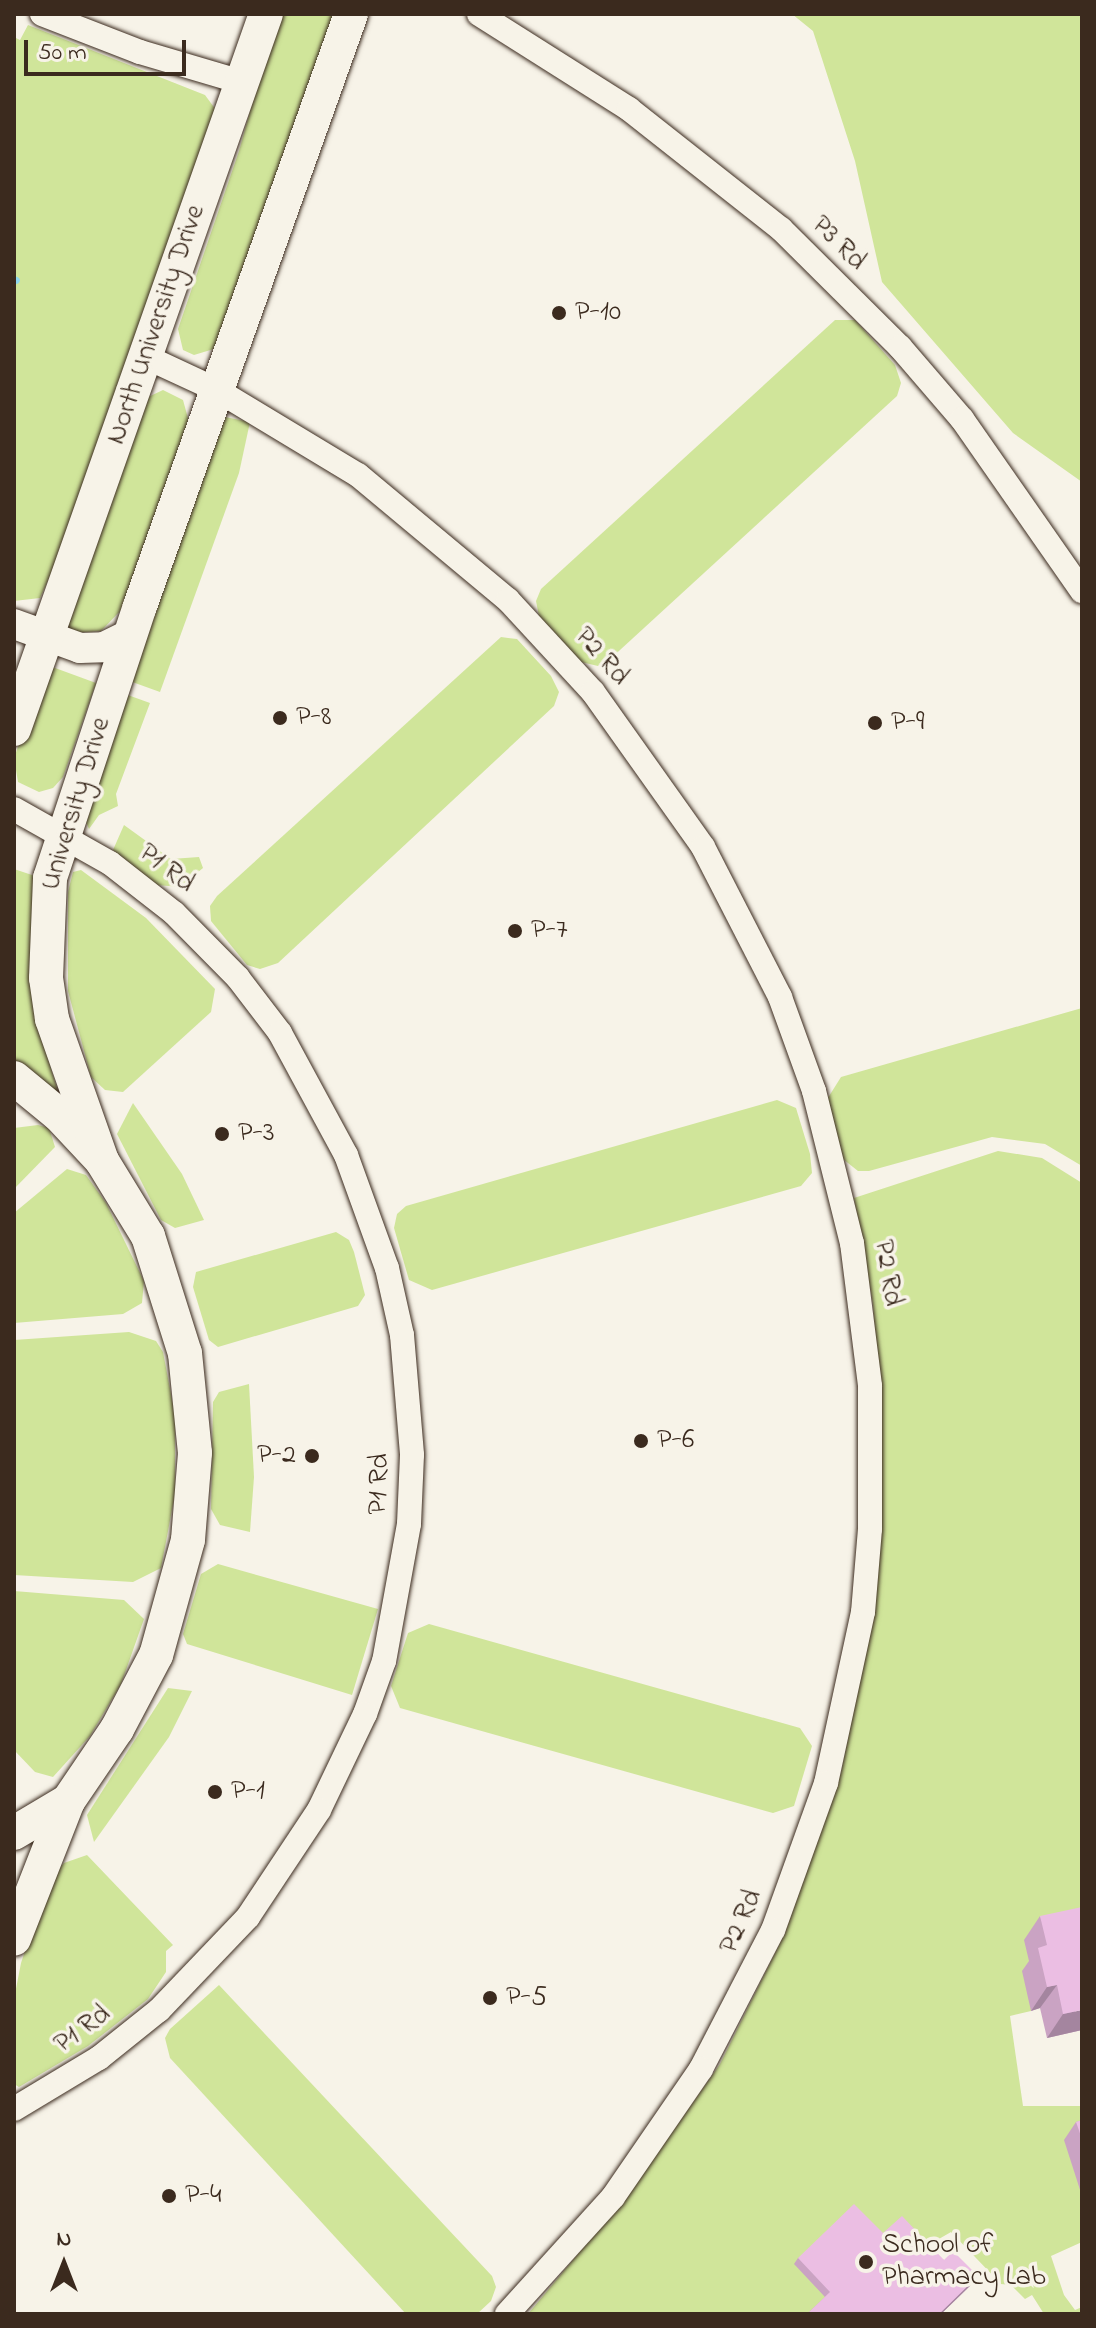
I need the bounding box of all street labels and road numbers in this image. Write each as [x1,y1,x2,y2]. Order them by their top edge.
street label: North University Drive [100,201,214,449]
street label: P3 Rd [803,209,873,279]
street label: P2 Rd [566,621,636,693]
street label: University Drive [35,713,119,895]
street label: P1 Rd [131,837,201,901]
street label: P2 Rd [865,1237,909,1309]
street label: P1 Rd [362,1453,398,1515]
street label: P2 Rd [713,1885,771,1959]
street label: P1 Rd [48,1998,118,2062]

